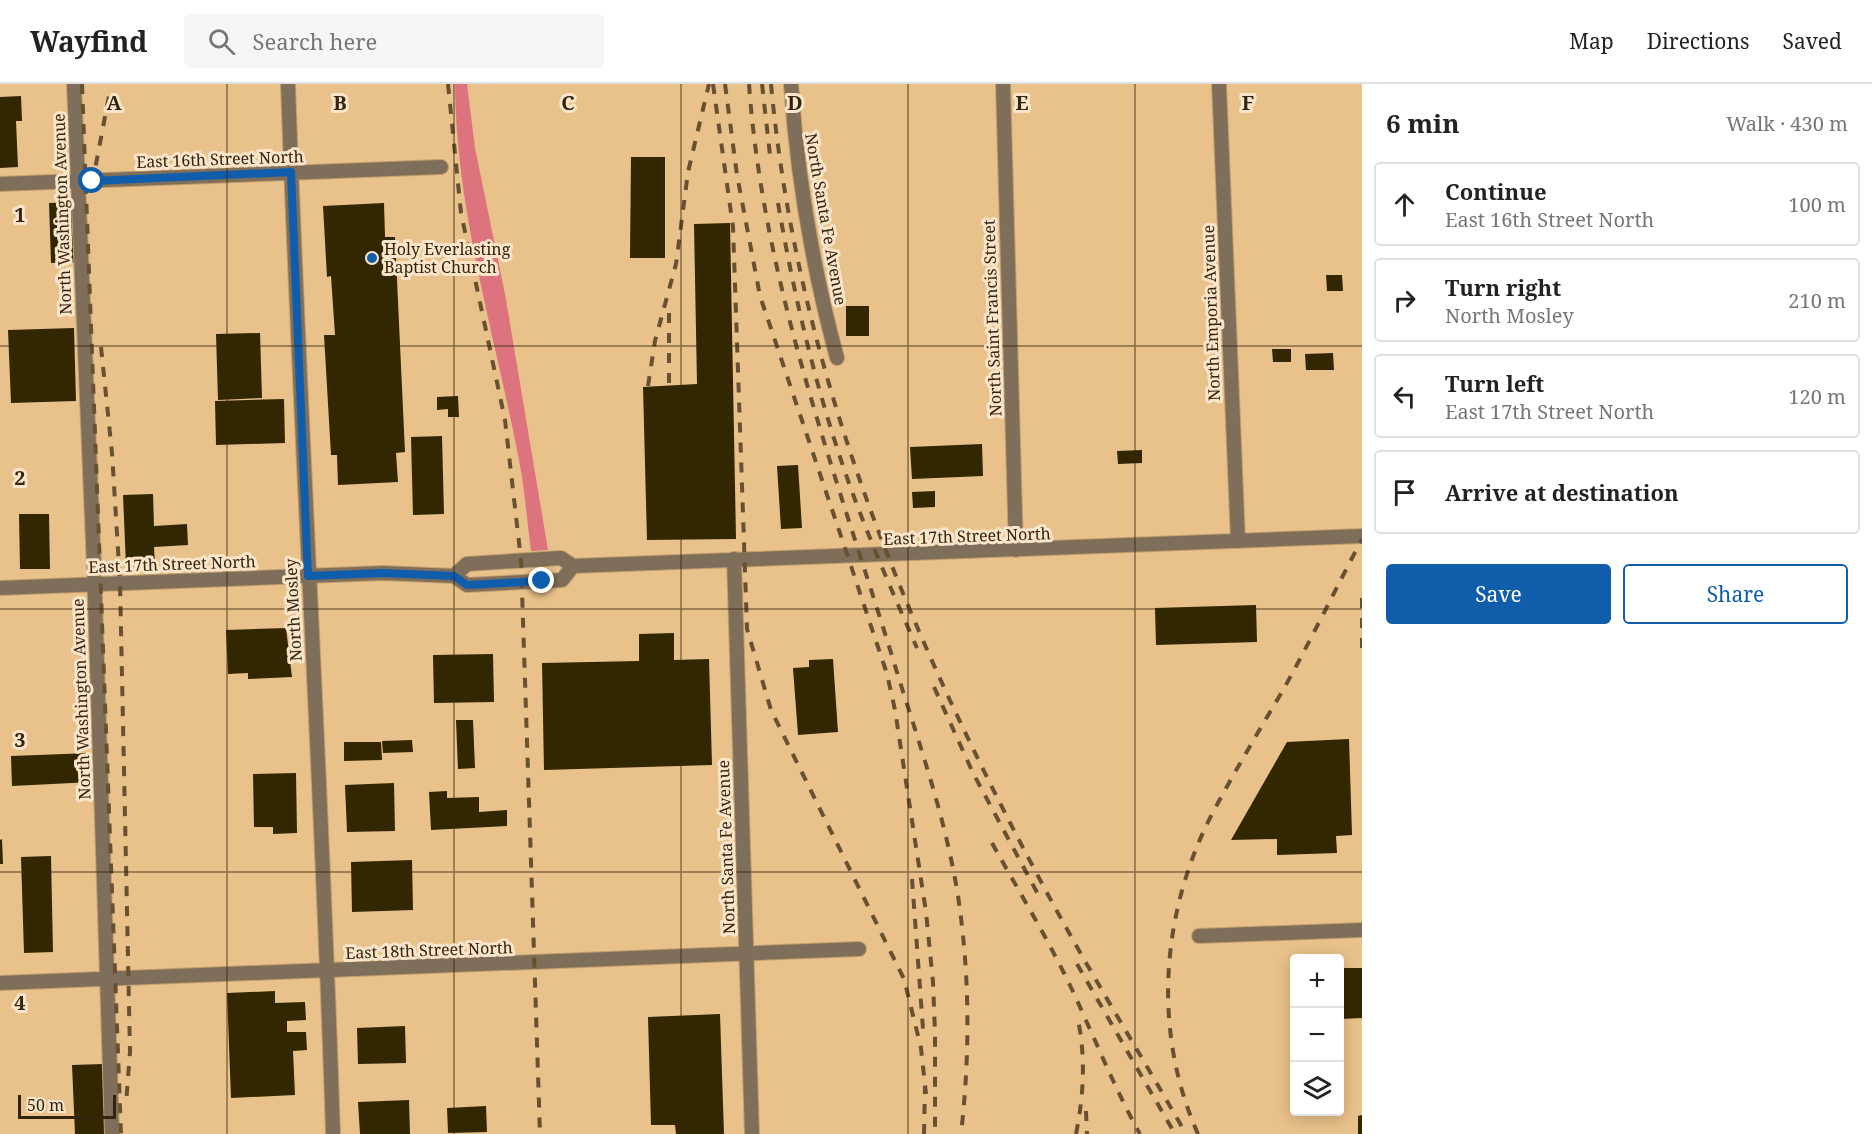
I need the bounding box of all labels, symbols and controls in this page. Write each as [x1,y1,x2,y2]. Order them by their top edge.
search box [184,14,604,68]
text: Wayfind [30,22,148,60]
icon: search [205,25,238,58]
text: Search here [253,26,377,56]
text: Map [1569,27,1614,55]
text: Directions [1647,27,1749,55]
text: Saved [1782,27,1842,55]
text: A [106,89,122,116]
text: B [333,89,347,116]
text: C [561,89,575,116]
text: D [787,89,803,116]
text: E [1015,89,1029,116]
text: F [1242,89,1254,116]
text: 6 min [1386,105,1460,141]
text: Walk · 430 m [1726,110,1848,137]
street label: North Washington Avenue [47,113,77,315]
street label: North Santa Fe Avenue [800,131,852,307]
street label: East 16th Street North [136,145,304,173]
route start [78,167,104,193]
text: Continue [1445,176,1547,206]
icon: ahead [1388,188,1421,221]
text: 100 m [1788,191,1846,218]
text: 1 [14,201,26,228]
text: East 16th Street North [1445,206,1654,233]
street label: North Saint Francis Street [978,219,1006,417]
street label: North Emporia Avenue [1197,225,1225,401]
place label: Holy Everlasting Baptist Church [384,238,511,278]
marker: Holy Everlasting Baptist Church [365,251,379,265]
text: Turn right [1445,272,1561,302]
icon: right [1388,284,1421,317]
text: 210 m [1788,287,1846,314]
text: North Mosley [1445,302,1574,329]
text: Turn left [1445,368,1544,398]
icon: left [1388,380,1421,413]
text: 120 m [1788,383,1846,410]
text: East 17th Street North [1445,398,1654,425]
text: 2 [14,464,26,491]
icon: arrive [1388,476,1421,509]
text: Arrive at destination [1445,477,1679,507]
street label: East 17th Street North [883,522,1051,550]
street label: East 17th Street North [88,550,256,578]
street label: North Mosley [279,557,307,662]
button: Save [1386,564,1611,624]
button: Share [1623,564,1848,624]
route end [528,567,554,593]
street label: North Washington Avenue [66,598,96,800]
text: 3 [14,726,26,753]
street label: North Santa Fe Avenue [712,759,740,935]
street label: East 18th Street North [345,936,513,964]
map controls [1290,954,1344,1116]
button: + [1290,954,1344,1008]
text: 4 [14,989,26,1016]
button: − [1290,1008,1344,1062]
button: layers [1290,1062,1344,1116]
scale bar [18,1092,116,1120]
text: 50 m [27,1094,64,1116]

